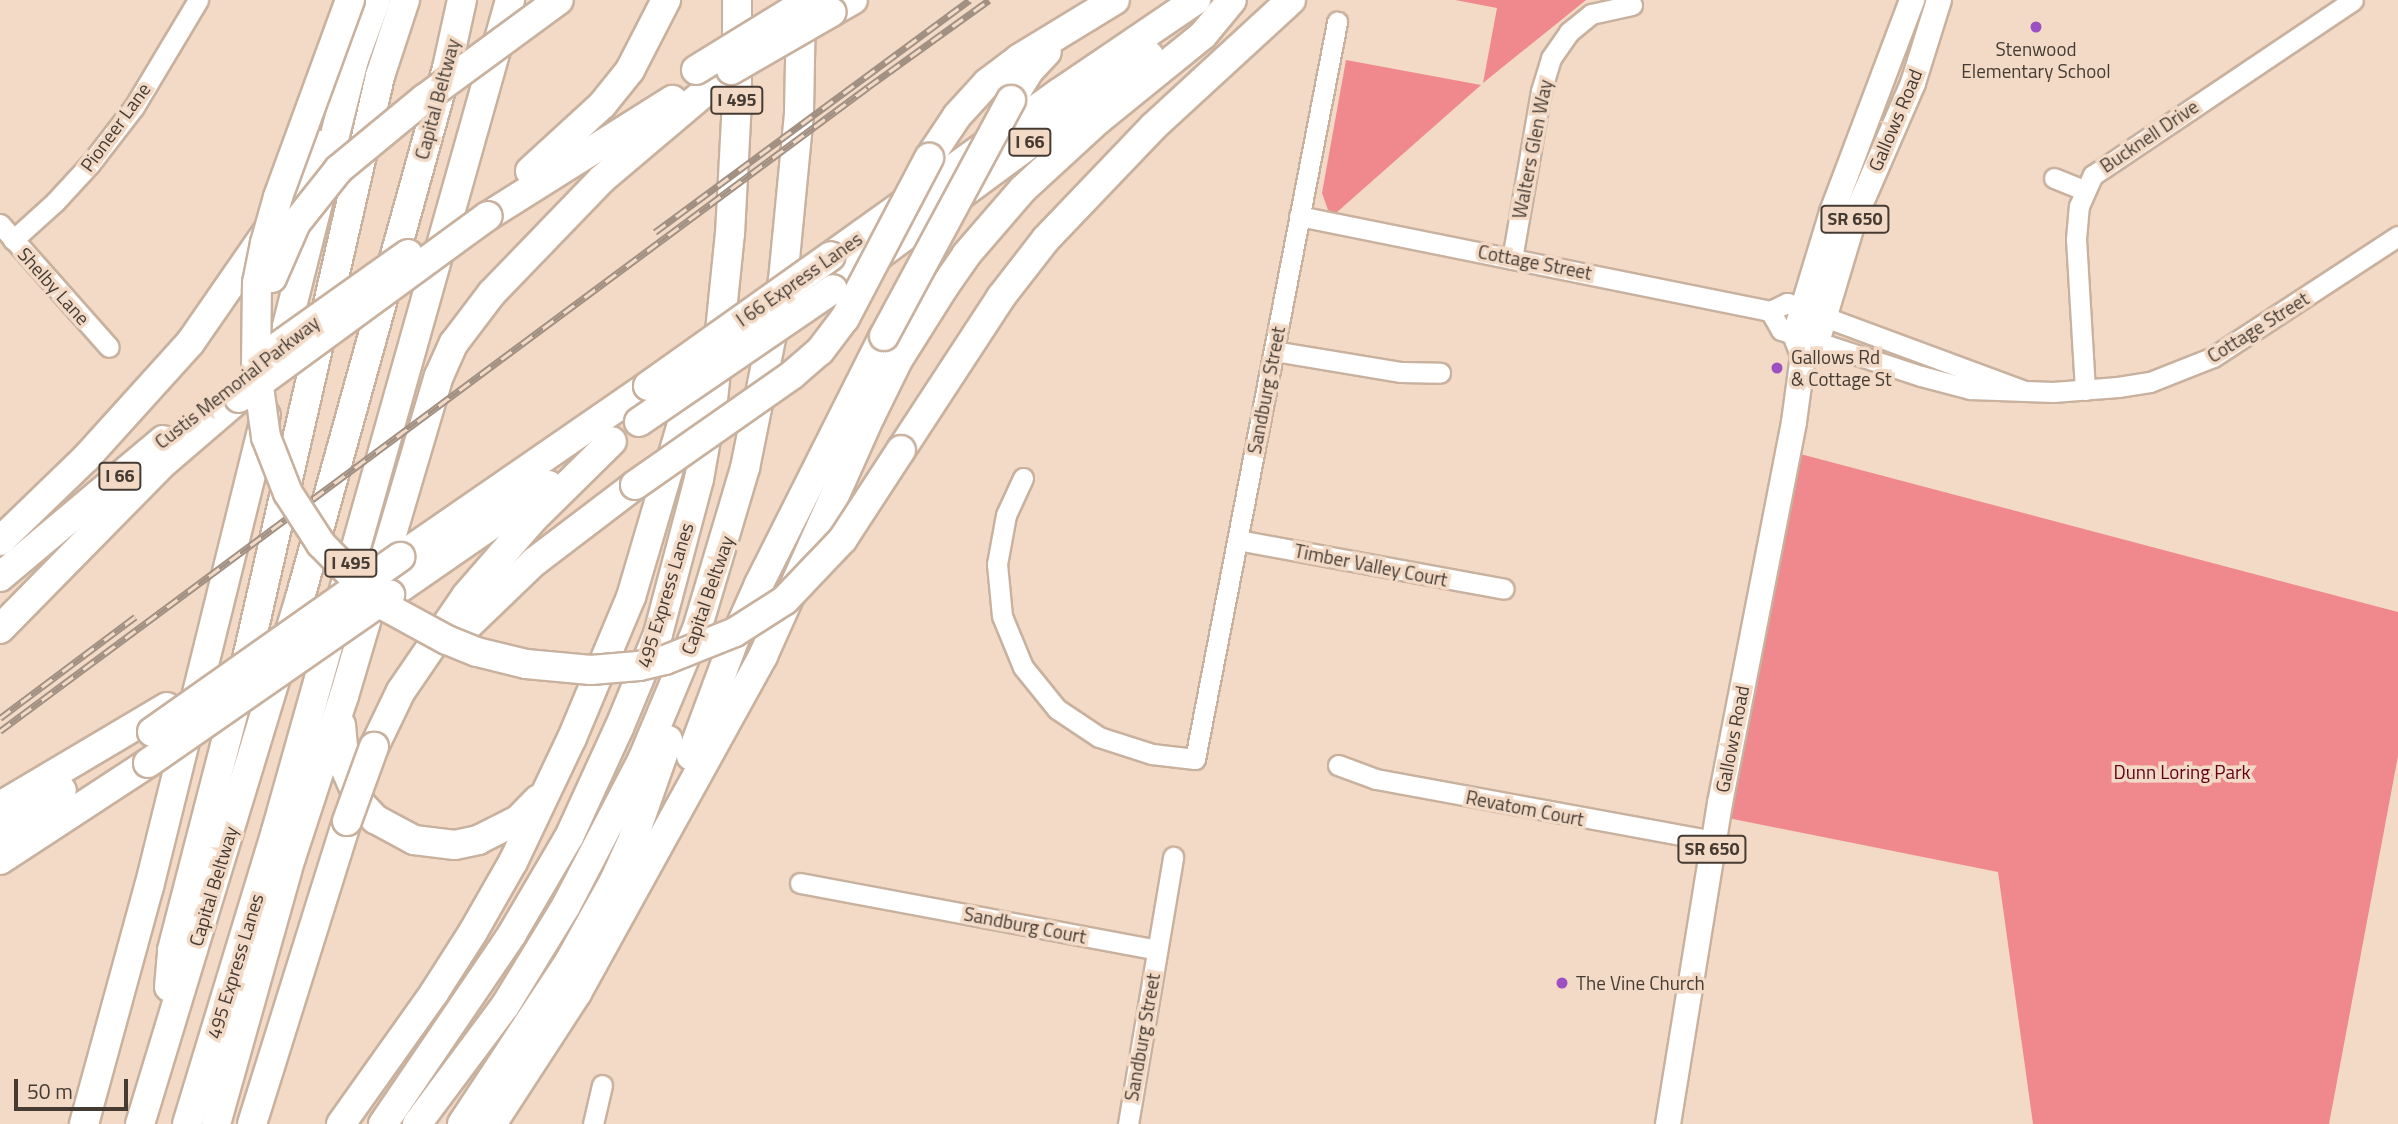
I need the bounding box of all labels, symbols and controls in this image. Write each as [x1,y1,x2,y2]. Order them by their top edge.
marker: Stenwood Elementary School [2028,19,2044,35]
street label: Capital Beltway [410,36,464,162]
place label: Stenwood Elementary School [1961,38,2111,82]
street label: Gallows Road [1863,66,1927,174]
street label: Walters Glen Way [1507,77,1557,221]
street label: Pioneer Lane [75,78,155,176]
road number: I 495 [709,86,765,114]
street label: Bucknell Drive [2096,95,2202,177]
road number: I 66 [1007,127,1053,156]
road number: SR 650 [1820,204,1890,233]
street label: I 66 Express Lanes [732,227,866,331]
street label: Cottage Street [1476,240,1594,284]
street label: Shelby Lane [13,243,95,329]
street label: Cottage Street [2203,287,2313,367]
street label: Custis Memorial Parkway [150,311,324,453]
street label: Sandburg Street [1242,324,1290,456]
place label: Gallows Rd & Cottage St [1791,346,1892,390]
marker: Gallows Rd & Cottage St [1769,360,1785,376]
road number: I 66 [97,462,143,490]
street label: 495 Express Lanes [632,520,698,670]
street label: Capital Beltway [676,533,738,657]
street label: Timber Valley Court [1292,539,1450,591]
road number: I 495 [323,548,379,578]
street label: Gallows Road [1710,684,1754,794]
park label: Dunn Loring Park [2113,761,2251,783]
street label: Revatom Court [1464,785,1586,831]
street label: Capital Beltway [184,823,242,949]
road number: SR 650 [1677,834,1747,864]
street label: 495 Express Lanes [202,891,268,1041]
street label: Sandburg Court [962,902,1088,948]
street label: Sandburg Street [1120,971,1164,1103]
place label: The Vine Church [1576,972,1705,994]
marker: The Vine Church [1554,975,1570,991]
scale bar [18,1064,131,1108]
text: 50 m [27,1075,73,1107]

